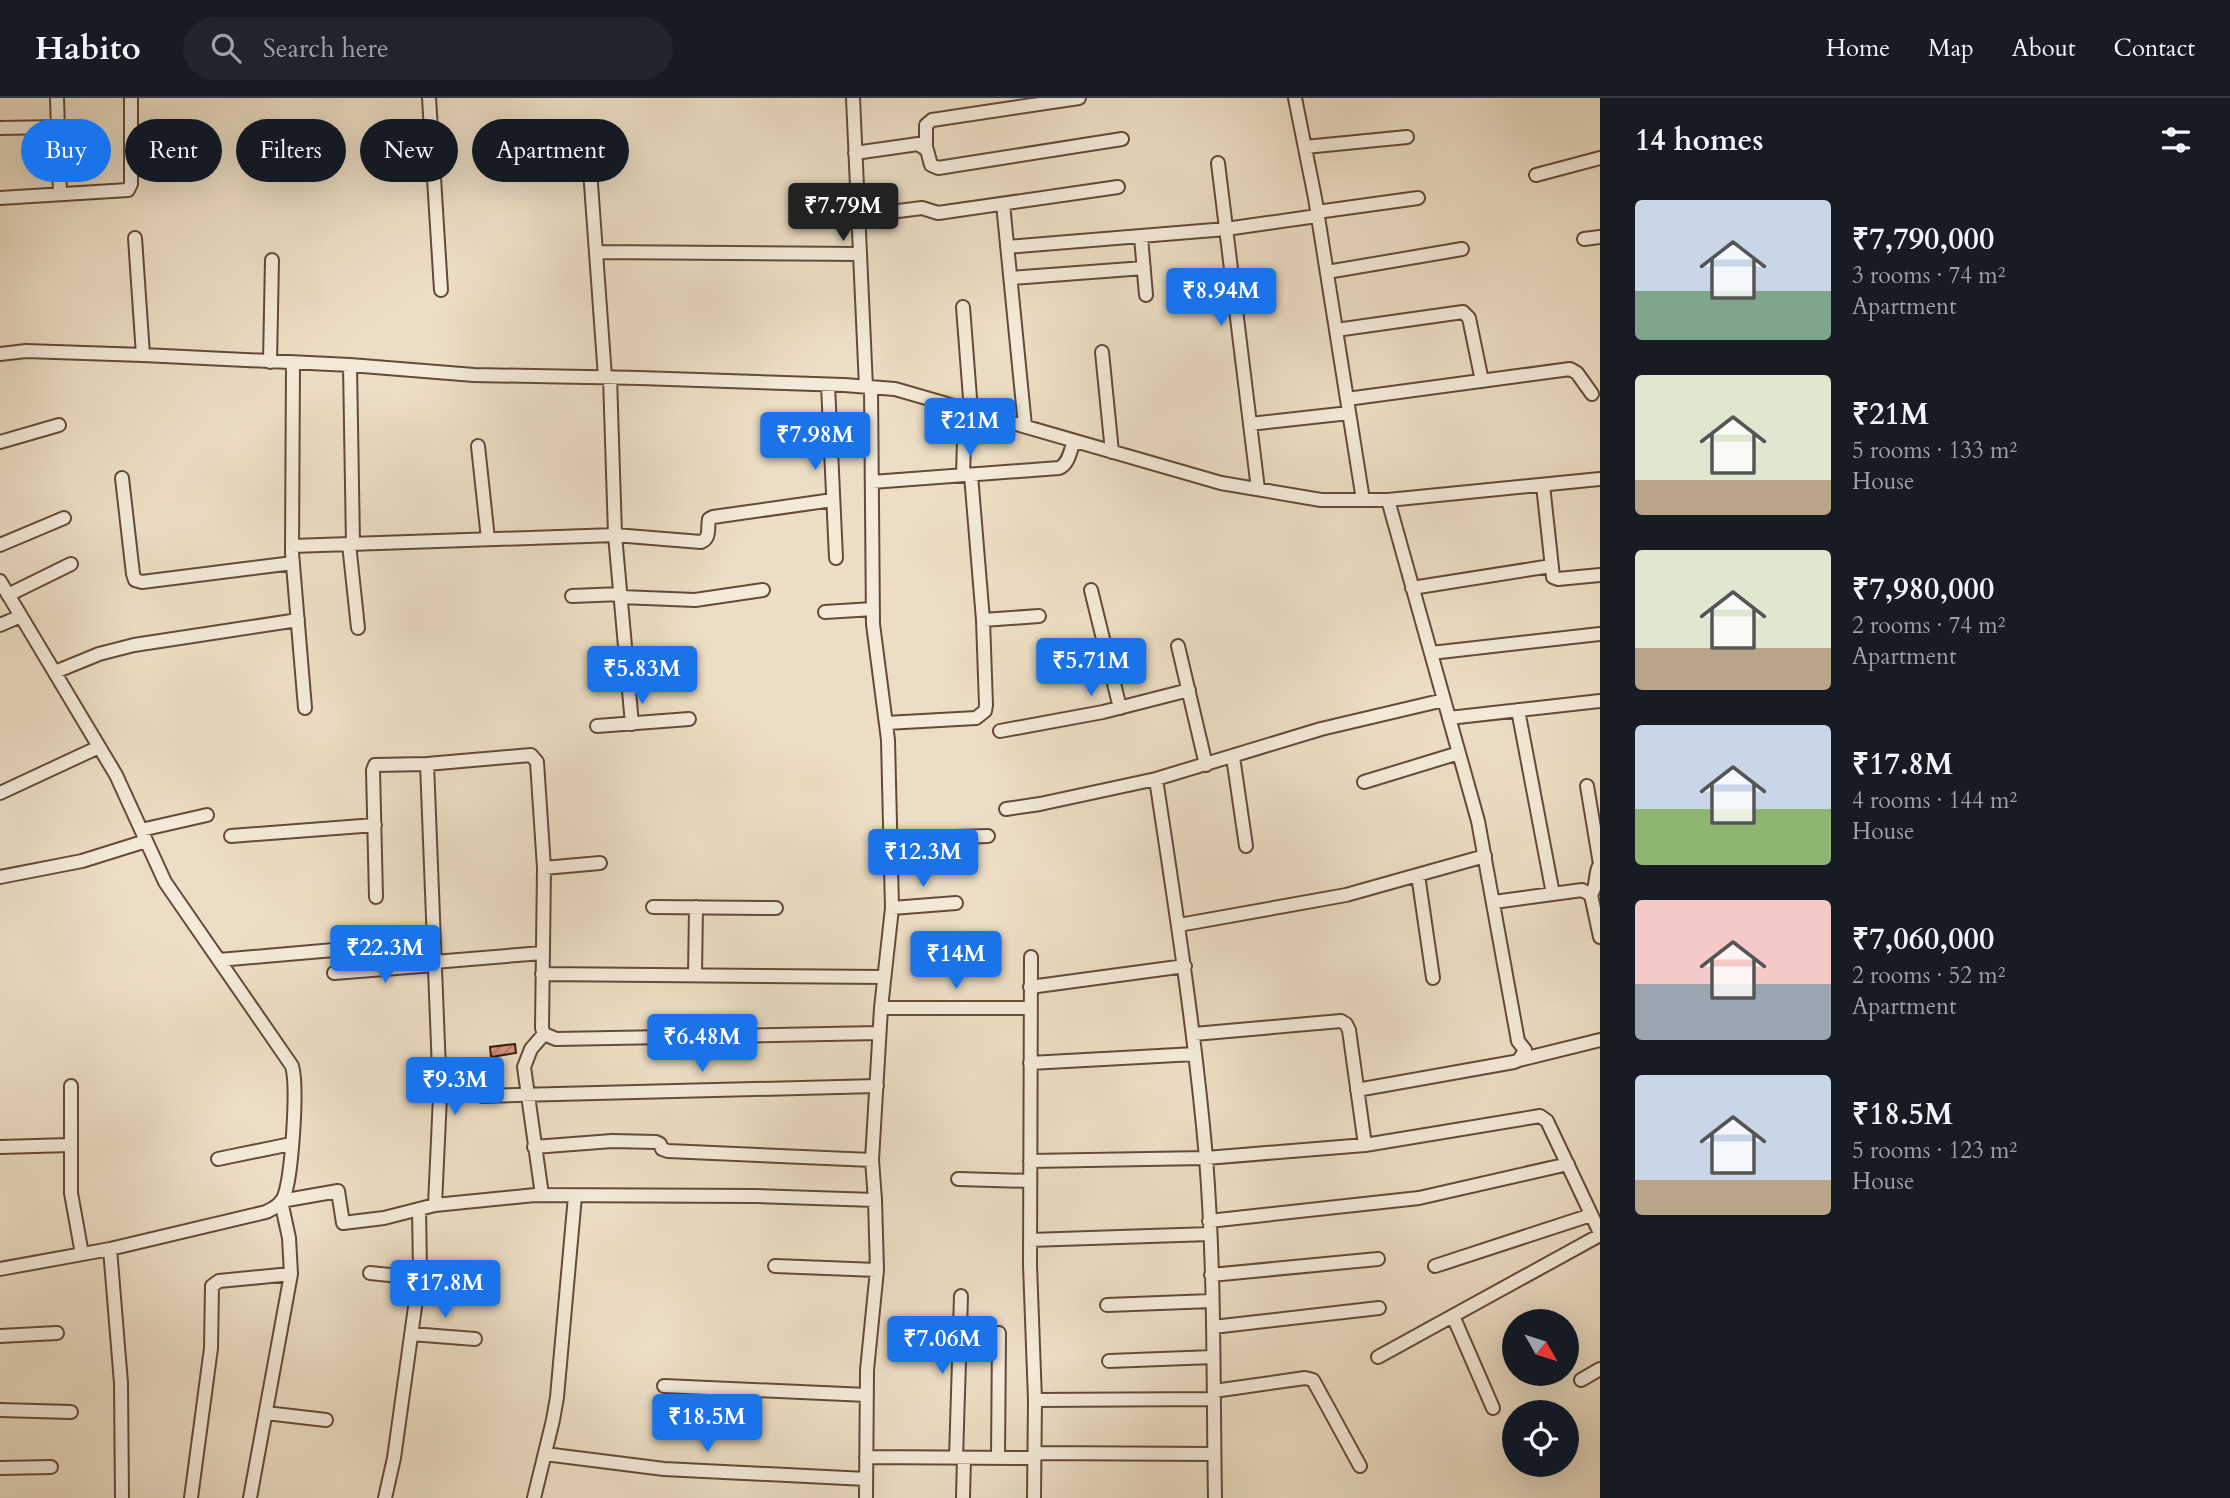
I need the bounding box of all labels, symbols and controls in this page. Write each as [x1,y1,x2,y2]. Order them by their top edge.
search box [183,17,673,80]
text: Habito [35,26,141,71]
icon: search [207,29,245,67]
text: Search here [263,31,389,66]
text: Home [1826,32,1890,65]
text: Map [1928,32,1974,65]
text: About [2012,32,2076,65]
text: Contact [2114,32,2195,65]
chip: Buy [21,119,111,182]
chip: Rent [125,119,222,182]
chip: Filters [236,119,346,182]
chip: New [360,119,458,182]
chip: Apartment [472,119,629,182]
text: 14 homes [1635,120,1764,161]
icon: filters [2157,121,2195,159]
pin: ₹7.79M [786,184,900,243]
text: ₹7.79M [804,190,882,221]
text: ₹7,790,000 [1852,219,1994,260]
icon: home [1691,228,1775,312]
text: 3 rooms · 74 m² [1852,260,2005,291]
pin: ₹8.94M [1164,268,1278,328]
text: ₹8.94M [1182,275,1260,306]
text: Apartment [1852,291,1956,322]
text: ₹21M [1852,394,1929,435]
pin: ₹21M [929,398,1011,458]
icon: home [1691,403,1775,487]
text: ₹21M [940,405,1000,436]
pin: ₹7.98M [758,412,872,472]
text: ₹7.98M [776,419,854,450]
text: 5 rooms · 133 m² [1852,435,2017,466]
text: House [1852,466,1914,497]
text: ₹7,980,000 [1852,569,1994,610]
icon: home [1691,578,1775,662]
text: 2 rooms · 74 m² [1852,610,2005,641]
pin: ₹5.71M [1034,638,1148,698]
text: Apartment [1852,641,1956,672]
text: ₹5.71M [1052,645,1130,676]
pin: ₹5.83M [585,646,699,706]
text: ₹5.83M [603,653,681,684]
text: ₹17.8M [1852,744,1953,785]
icon: home [1691,753,1775,837]
text: 4 rooms · 144 m² [1852,785,2017,816]
text: House [1852,816,1914,847]
pin: ₹12.3M [866,830,980,889]
text: ₹12.3M [884,836,962,867]
text: ₹7,060,000 [1852,919,1994,960]
pin: ₹22.3M [328,926,442,985]
icon: home [1691,928,1775,1012]
text: ₹22.3M [346,932,424,963]
pin: ₹14M [915,932,997,991]
text: ₹14M [926,938,986,969]
text: 2 rooms · 52 m² [1852,960,2005,991]
text: Apartment [1852,991,1956,1022]
pin: ₹6.48M [645,1014,759,1074]
text: ₹6.48M [663,1021,741,1052]
pin: ₹9.3M [406,1058,504,1117]
text: ₹9.3M [422,1064,488,1095]
text: ₹18.5M [1852,1094,1953,1135]
icon: home [1691,1103,1775,1187]
text: 5 rooms · 123 m² [1852,1135,2017,1166]
text: House [1852,1166,1914,1197]
pin: ₹17.8M [388,1260,502,1320]
text: ₹17.8M [406,1267,484,1298]
north arrow [1502,1309,1578,1386]
map controls [1502,1309,1579,1477]
pin: ₹7.06M [885,1316,999,1376]
text: ₹7.06M [903,1323,981,1354]
pin: ₹18.5M [650,1394,764,1454]
button: locate [1502,1400,1579,1477]
text: ₹18.5M [668,1401,746,1432]

